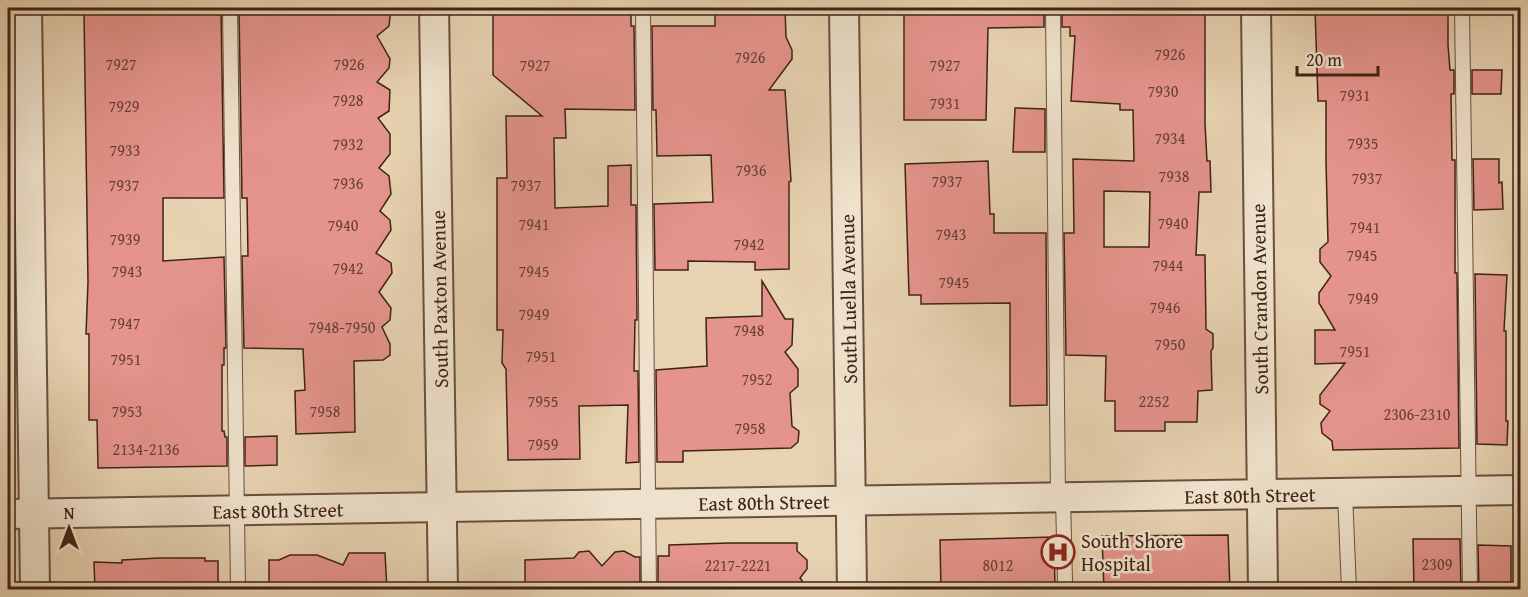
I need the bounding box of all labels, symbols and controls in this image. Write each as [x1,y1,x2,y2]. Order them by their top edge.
scale bar [1297,39,1378,77]
house number: 7926 [1155,42,1186,66]
house number: 7926 [735,45,766,69]
text: 20 m [1306,46,1342,73]
house number: 7927 [106,52,137,76]
house number: 7926 [334,52,365,76]
house number: 7927 [520,53,551,77]
house number: 7927 [930,53,961,77]
house number: 7930 [1148,79,1179,103]
house number: 7931 [1340,83,1370,107]
house number: 7928 [333,88,364,112]
house number: 7931 [930,91,960,115]
house number: 7929 [109,94,140,118]
house number: 7934 [1155,126,1186,150]
house number: 7935 [1348,131,1378,155]
house number: 7932 [333,132,363,156]
house number: 7933 [110,138,140,162]
house number: 7936 [736,158,767,182]
house number: 7938 [1159,164,1190,188]
house number: 7937 [1352,166,1383,190]
house number: 7937 [932,169,963,193]
house number: 7936 [333,171,364,195]
house number: 7937 [109,173,140,197]
house number: 7937 [511,173,542,197]
street label: South Crandon Avenue [1243,203,1275,395]
street label: South Paxton Avenue [423,210,455,388]
house number: 7940 [1158,211,1189,235]
house number: 7941 [519,212,549,236]
house number: 7940 [328,213,359,237]
street label: South Luella Avenue [832,214,864,384]
house number: 7941 [1350,215,1380,239]
house number: 7943 [936,222,966,246]
house number: 7939 [110,227,141,251]
house number: 7942 [734,232,764,256]
house number: 7945 [1347,243,1377,267]
house number: 7944 [1153,253,1184,277]
house number: 7942 [333,256,363,280]
house number: 7943 [112,259,142,283]
house number: 7945 [519,259,549,283]
house number: 7945 [939,270,969,294]
house number: 7949 [1348,286,1379,310]
house number: 7946 [1150,295,1181,319]
house number: 7949 [519,302,550,326]
house number: 7947 [110,311,141,335]
house number: 7948-7950 [308,315,376,339]
house number: 7948 [734,318,765,342]
house number: 7950 [1155,332,1186,356]
house number: 7951 [1340,339,1370,363]
house number: 7951 [526,344,556,368]
house number: 7951 [111,347,141,371]
house number: 7952 [742,367,772,391]
house number: 7955 [528,389,558,413]
house number: 2252 [1139,389,1169,413]
house number: 7953 [112,399,142,423]
house number: 7958 [310,399,341,423]
house number: 2306-2310 [1383,402,1451,426]
house number: 7958 [735,416,766,440]
house number: 7959 [528,432,559,456]
house number: 2134-2136 [112,437,180,461]
street label: East 80th Street [1184,479,1316,511]
street label: East 80th Street [698,486,830,518]
street label: East 80th Street [212,494,344,526]
north arrow [39,498,99,558]
text: N [64,501,75,525]
place label: South Shore Hospital [1081,526,1183,578]
hospital icon: South Shore Hospital [1040,534,1076,570]
house number: 2309 [1422,552,1453,576]
house number: 2217-2221 [704,553,772,577]
house number: 8012 [983,553,1013,577]

